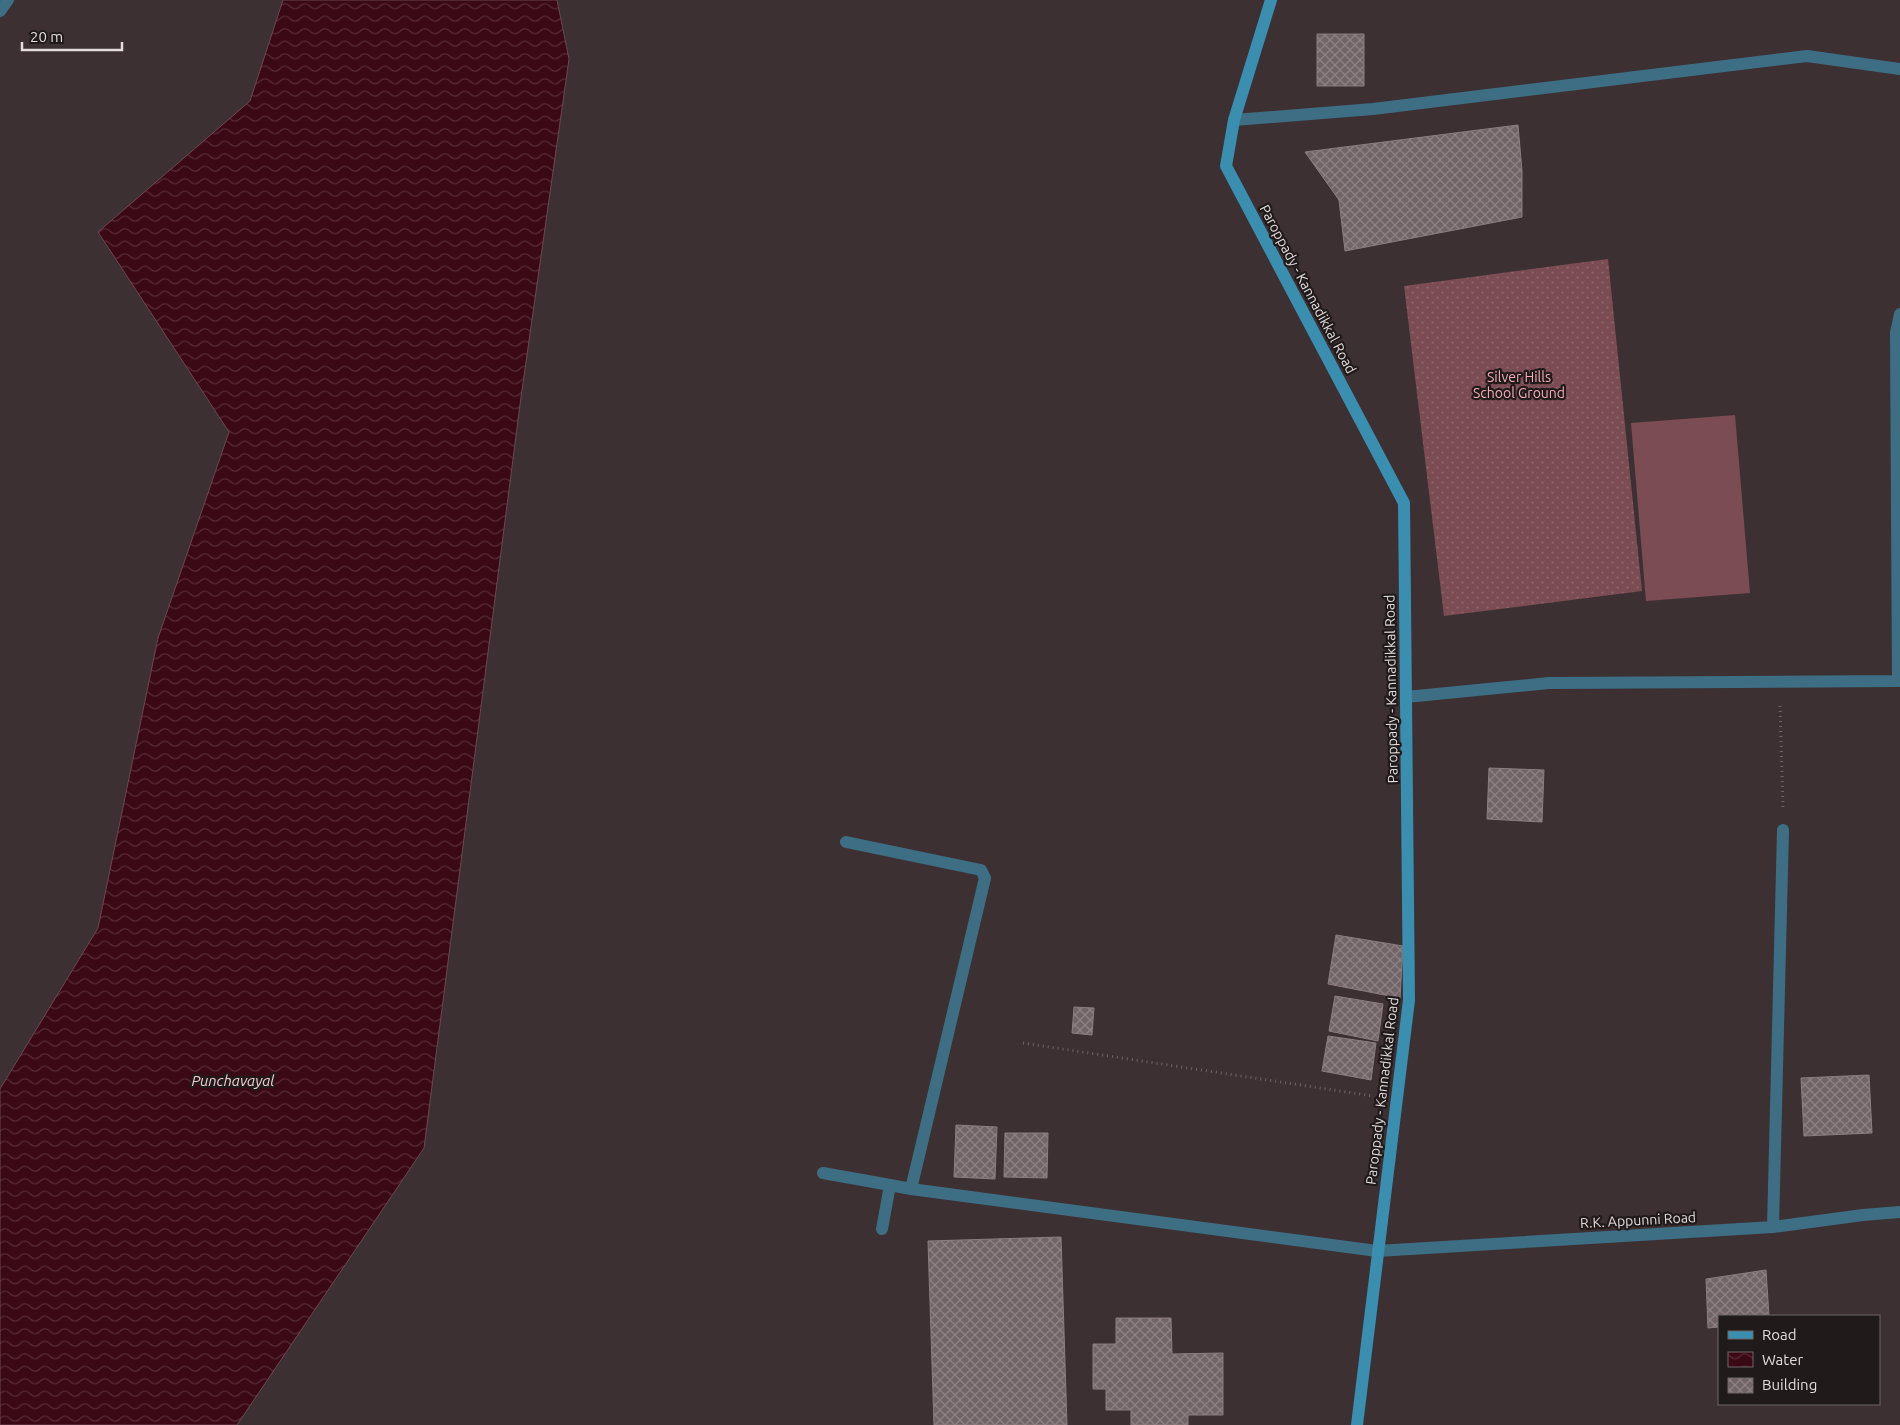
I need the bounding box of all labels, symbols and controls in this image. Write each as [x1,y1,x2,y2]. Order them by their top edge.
scale bar [22,20,122,52]
text: 20 m [30,28,63,45]
street label: Paroppady - Kannadikkal Road [1257,202,1359,376]
park label: Silver Hills School Ground [1473,369,1565,401]
street label: Paroppady - Kannadikkal Road [1381,594,1401,784]
street label: Paroppady - Kannadikkal Road [1363,996,1401,1186]
water label: Punchavayal [191,1072,275,1089]
street label: R.K. Appunni Road [1580,1209,1696,1231]
legend [1718,1315,1880,1405]
text: Road [1762,1326,1797,1343]
text: Water [1762,1351,1803,1368]
text: Building [1762,1376,1817,1393]

